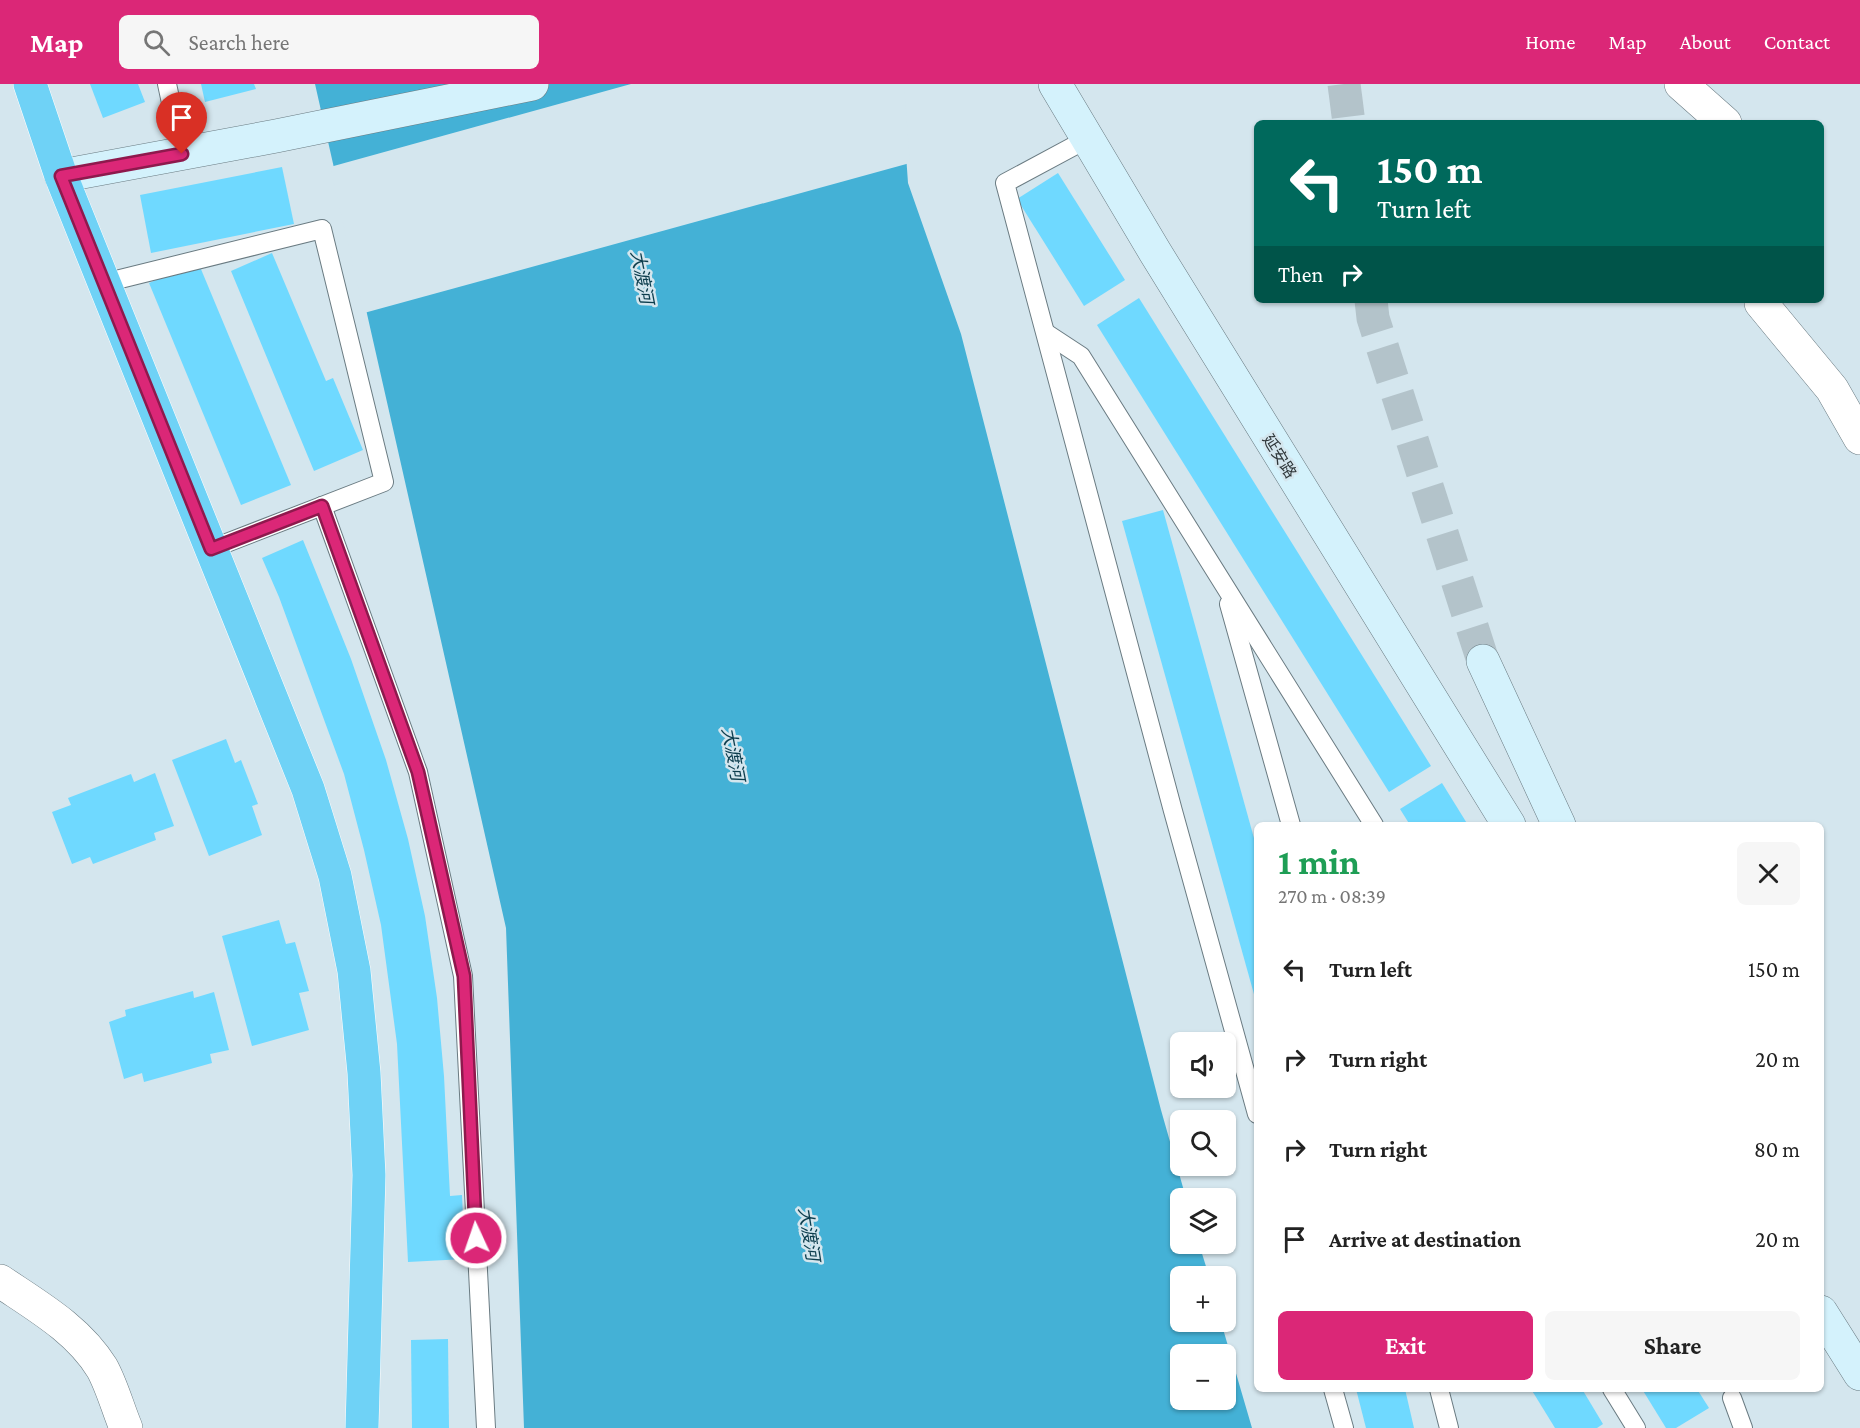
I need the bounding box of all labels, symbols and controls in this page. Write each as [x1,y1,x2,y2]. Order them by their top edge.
search box [119,15,539,69]
icon: search [140,26,173,59]
text: Map [30,27,83,58]
text: Search here [188,30,289,55]
text: Home [1525,30,1575,54]
text: Map [1608,30,1647,54]
text: About [1680,30,1731,54]
text: Contact [1764,30,1830,54]
pin [156,92,207,154]
icon: arrive [165,101,198,134]
icon: left [1278,144,1356,222]
text: 150 m [1377,145,1482,192]
text: Turn left [1377,194,1471,224]
water label: 大渡河 [627,249,658,308]
icon: right [1335,258,1368,291]
text: Then [1278,262,1323,287]
street label: 延安路 [1260,431,1300,481]
water label: 大渡河 [718,726,749,785]
text: 1 min [1278,842,1360,882]
button: close [1737,842,1800,905]
text: 270 m · 08:39 [1278,885,1386,907]
icon: left [1278,953,1311,986]
text: Turn left [1329,957,1412,982]
text: 150 m [1748,957,1800,982]
map controls [1170,1032,1236,1410]
button: sound [1170,1032,1236,1098]
icon: right [1278,1043,1311,1076]
text: Turn right [1329,1047,1427,1072]
text: 20 m [1755,1047,1800,1072]
button: search [1170,1110,1236,1176]
icon: right [1278,1133,1311,1166]
text: Turn right [1329,1137,1427,1162]
text: 80 m [1754,1137,1800,1162]
button: layers [1170,1188,1236,1254]
position arrow [444,1206,508,1270]
water label: 大渡河 [795,1206,824,1265]
icon: arrive [1278,1223,1311,1256]
text: Arrive at destination [1329,1227,1521,1252]
text: 20 m [1755,1227,1800,1252]
button: + [1170,1266,1236,1332]
button: Exit [1278,1311,1533,1380]
button: Share [1545,1311,1800,1380]
button: − [1170,1344,1236,1410]

